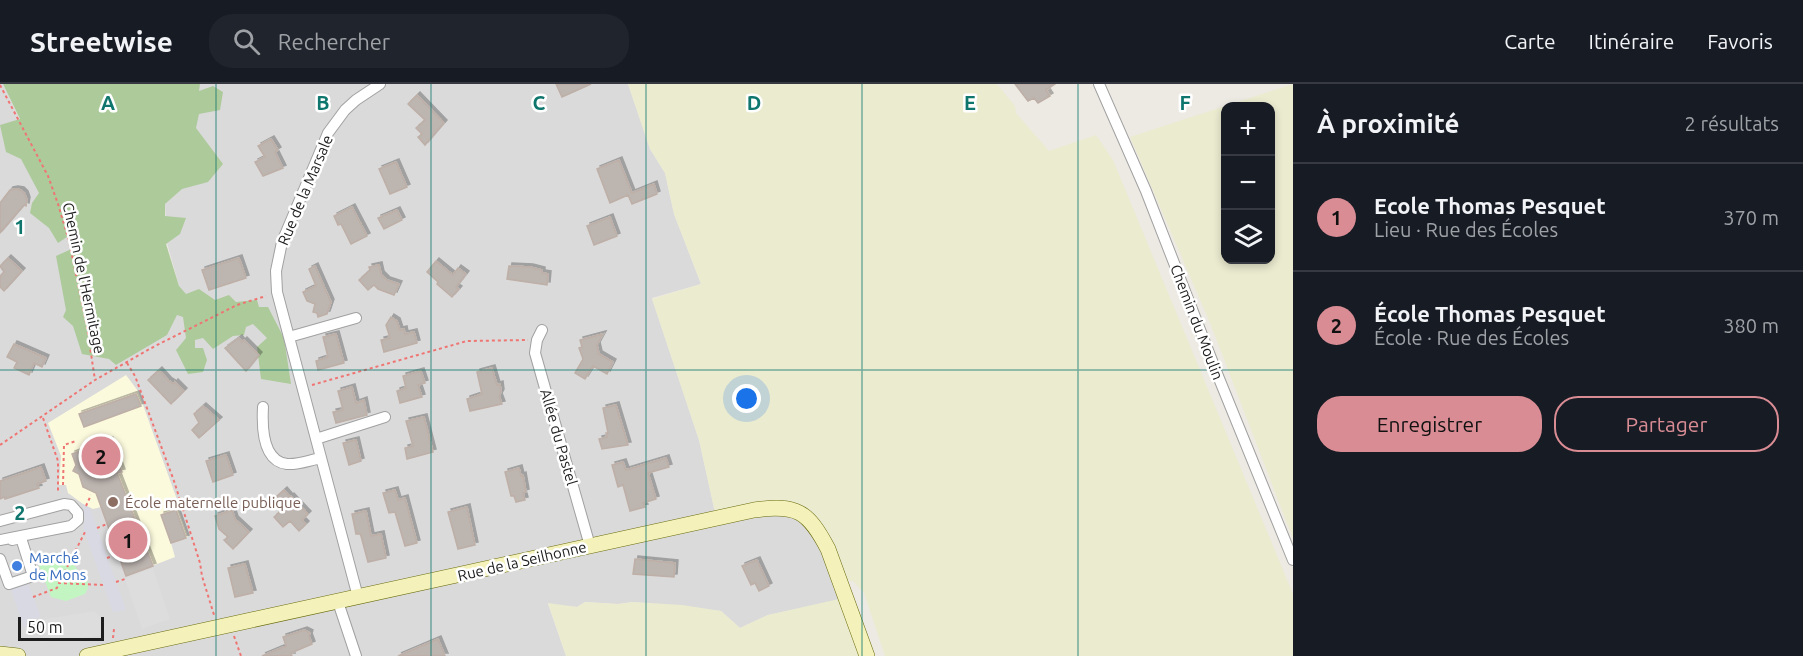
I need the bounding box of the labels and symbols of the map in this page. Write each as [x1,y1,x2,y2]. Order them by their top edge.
text: A [101,91,115,114]
text: B [316,91,330,114]
text: C [533,91,546,114]
text: D [747,91,761,114]
text: E [964,91,976,114]
text: F [1179,91,1191,114]
street label: Rue de la Marsale [274,132,336,248]
street label: Chemin de l'Hermitage [60,201,108,355]
text: 1 [14,215,26,238]
street label: Chemin du Moulin [1167,262,1227,382]
your location [732,384,761,413]
street label: Allée du Pastel [537,387,581,487]
pin: 2 [82,434,120,478]
place label: École maternelle publique [125,494,301,511]
marker: École maternelle publique [106,495,120,509]
text: 2 [14,501,26,524]
pin: 1 [108,518,148,562]
street label: Rue de la Seilhonne [456,538,588,584]
place label: Marché de Mons [29,549,86,583]
marker: Marché de Mons [10,559,24,573]
scale bar [18,614,104,642]

